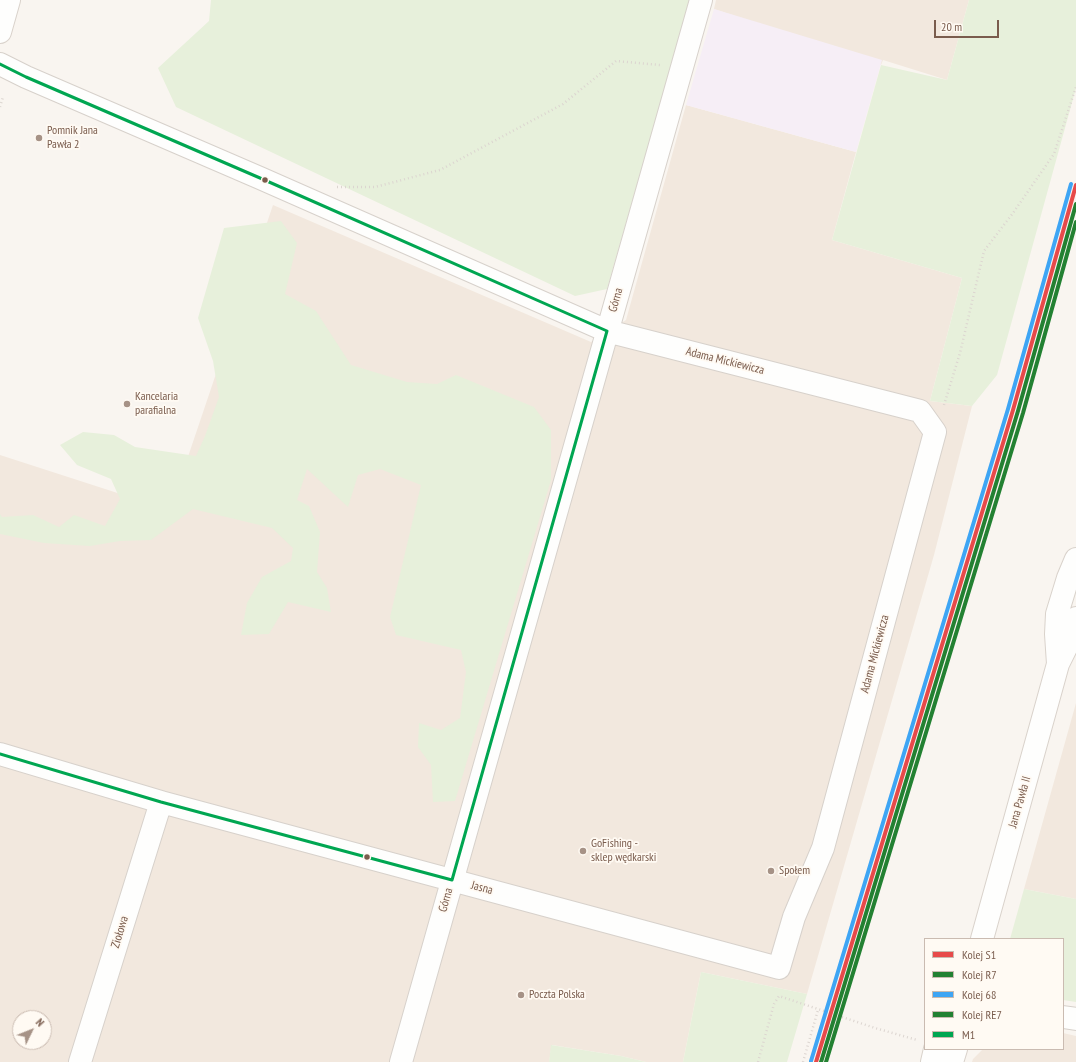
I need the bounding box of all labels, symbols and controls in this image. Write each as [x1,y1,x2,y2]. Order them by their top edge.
scale bar [936,12,1001,38]
text: 20 m [941,19,962,34]
place label: Pomnik Jana Pawła 2 [47,124,98,152]
marker: Pomnik Jana Pawła 2 [34,133,44,143]
unlabelled marker [260,175,270,185]
street label: Górna [606,286,626,314]
street label: Adama Mickiewicza [684,344,766,378]
place label: Kancelaria parafialna [135,390,178,418]
marker: Kancelaria parafialna [122,399,132,409]
street label: Adama Mickiewicza [858,613,892,695]
street label: Jana Pawła II [1006,775,1034,829]
place label: GoFishing - sklep wędkarski [591,837,656,865]
marker: GoFishing - sklep wędkarski [578,846,588,856]
unlabelled marker [362,852,372,862]
place label: Społem [779,864,810,878]
marker: Społem [766,866,776,876]
street label: Jasna [470,878,494,898]
street label: Górna [436,886,456,914]
street label: Ziołowa [108,914,132,950]
legend [924,938,1064,1050]
text: Kolej S1 [962,947,996,962]
text: Kolej R7 [962,967,997,982]
text: Kolej 68 [962,987,996,1002]
place label: Poczta Polska [529,988,585,1002]
marker: Poczta Polska [516,990,526,1000]
text: Kolej RE7 [962,1007,1002,1022]
north arrow [12,1010,52,1050]
text: N [33,1016,47,1029]
text: M1 [962,1027,975,1042]

